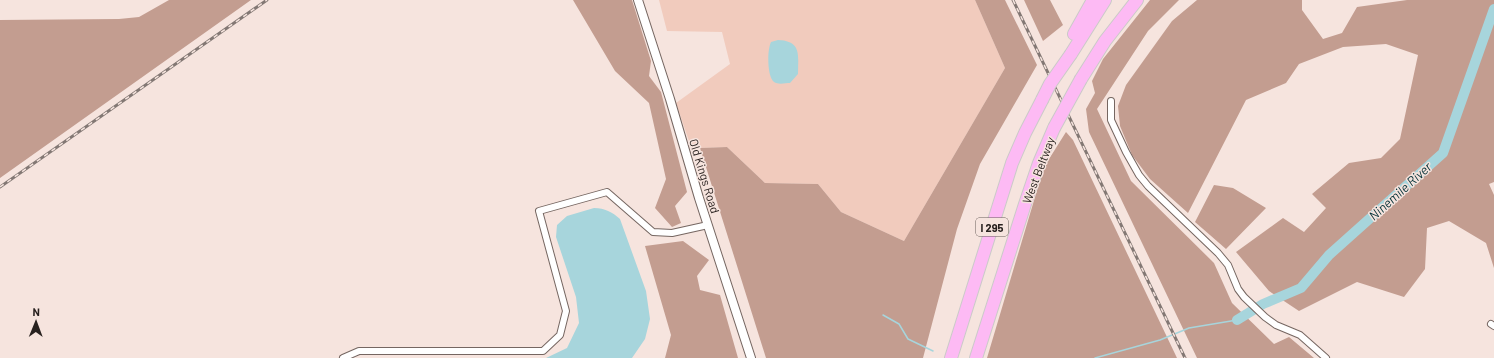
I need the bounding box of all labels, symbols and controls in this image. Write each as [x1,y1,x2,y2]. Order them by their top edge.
street label: West Beltway [1019,134,1057,205]
street label: Old Kings Road [687,137,723,215]
water label: Ninemile River [1365,158,1435,223]
road number: I 295 [976,218,1008,236]
north arrow [16,302,56,342]
text: N [32,305,40,318]

